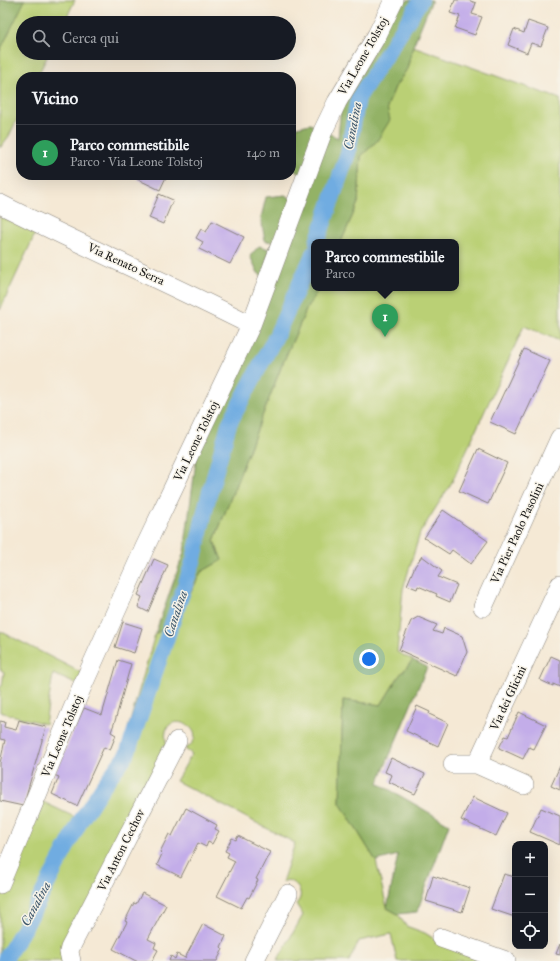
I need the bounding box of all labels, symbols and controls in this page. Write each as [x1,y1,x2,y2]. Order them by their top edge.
street label: Via Leone Tolstoj [335,14,391,98]
search box [16,16,296,60]
icon: search [30,27,52,49]
text: Cerca qui [62,29,119,47]
text: Vicino [32,88,78,109]
water label: Canalina [341,101,365,151]
text: Parco commestibile [70,136,189,154]
text: 1 [42,145,48,161]
text: 140 m [246,145,280,161]
text: Parco · Via Leone Tolstoj [70,154,203,170]
popup [311,239,459,291]
street label: Via Renato Serra [84,240,167,288]
text: Parco commestibile [325,248,445,266]
text: Parco [325,266,355,282]
pin: 1 [372,304,398,337]
street label: Via Leone Tolstoj [170,398,222,484]
street label: Via Pier Paolo Pasolini [487,480,547,587]
water label: Canalina [161,589,191,639]
your location [359,649,379,669]
street label: Via dei Glicini [487,663,529,733]
street label: Via Leone Tolstoj [38,693,86,780]
street label: Via Anton Cechov [94,806,148,894]
map controls [512,841,548,949]
button: + [512,841,548,877]
button: − [512,877,548,913]
water label: Canalina [18,879,54,929]
button: locate [512,913,548,949]

